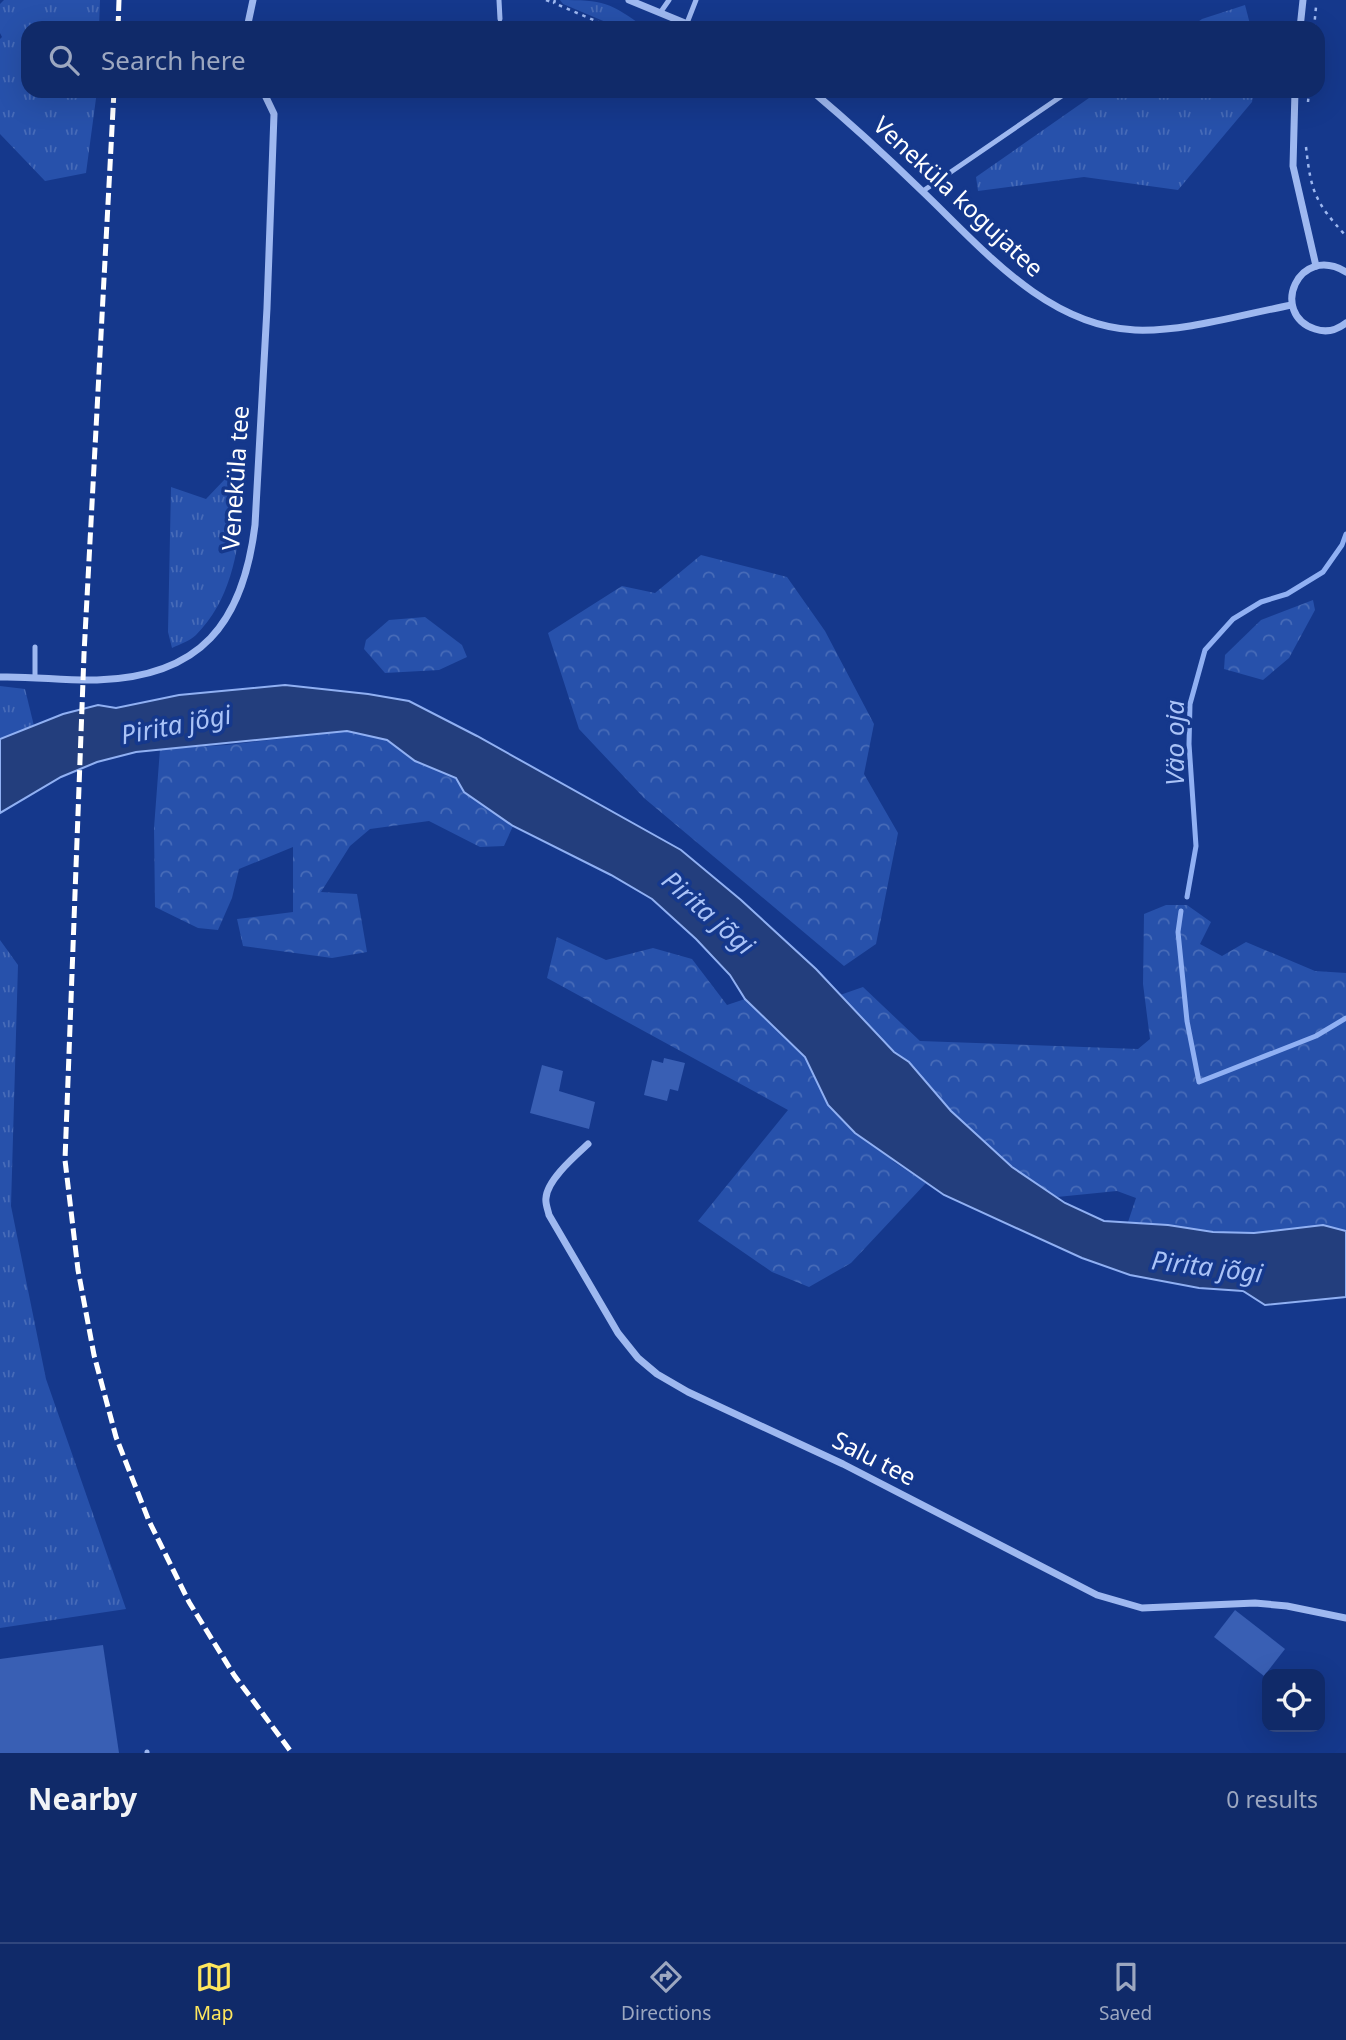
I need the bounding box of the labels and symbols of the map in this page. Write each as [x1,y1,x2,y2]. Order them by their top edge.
street label: Veneküla kogujatee [867,108,1051,284]
street label: Veneküla tee [213,404,256,551]
water label: Pirita jõgi [118,695,235,752]
water label: Väo oja [1156,700,1192,786]
water label: Pirita jõgi [655,862,764,963]
water label: Pirita jõgi [1149,1241,1266,1291]
street label: Salu tee [827,1423,922,1493]

